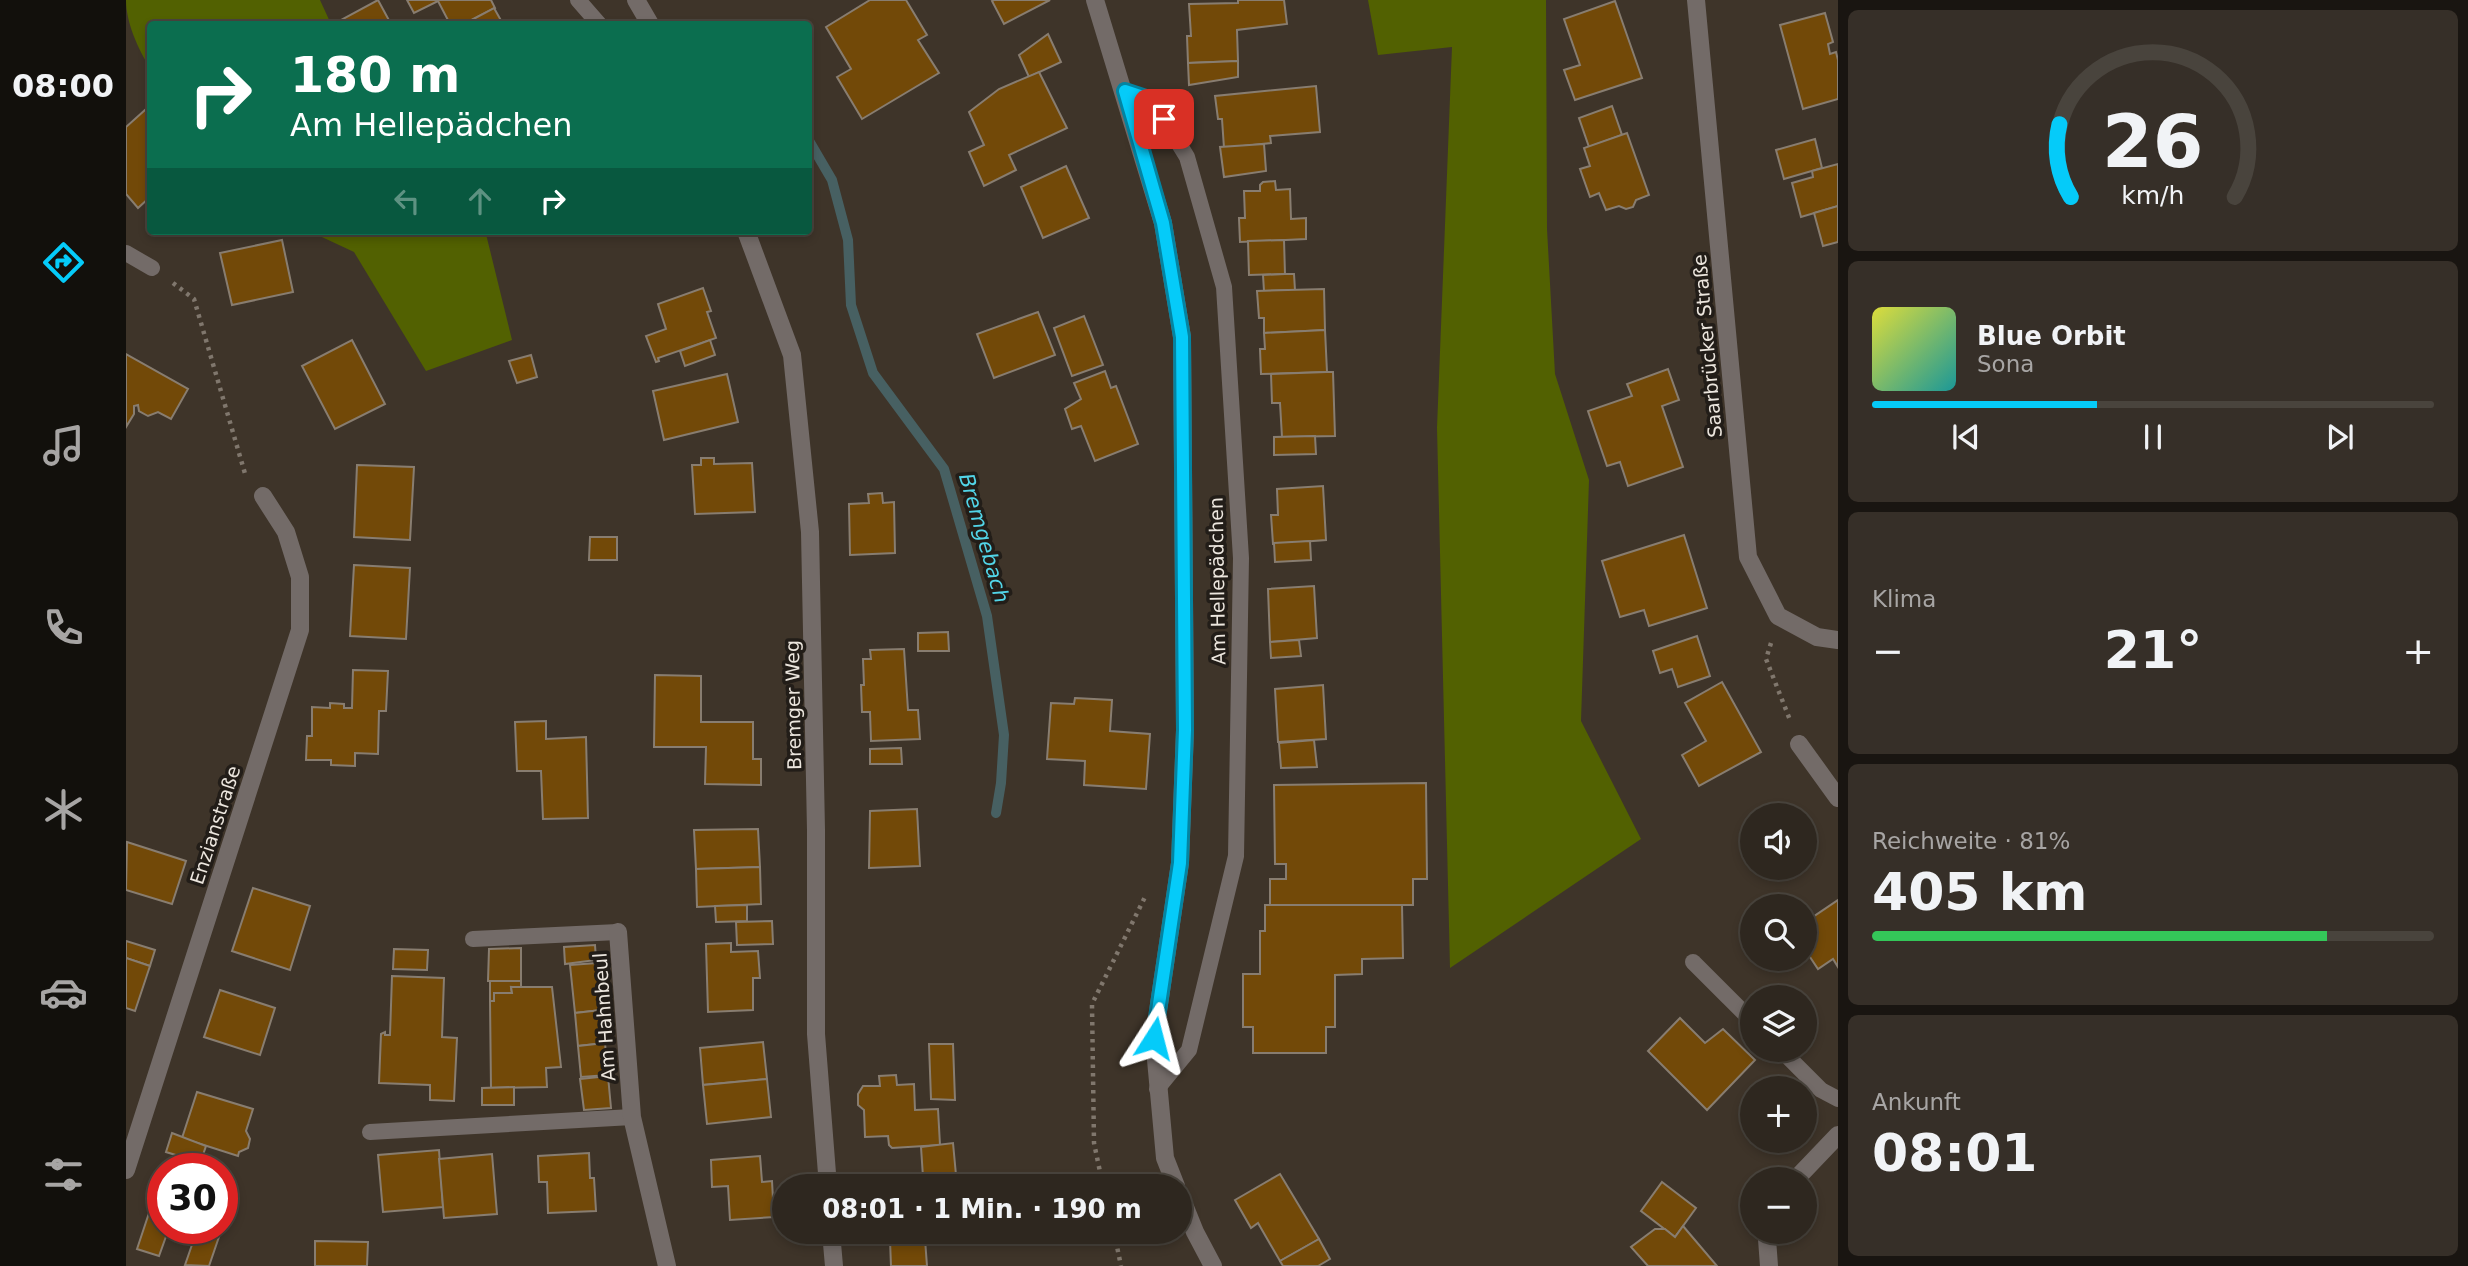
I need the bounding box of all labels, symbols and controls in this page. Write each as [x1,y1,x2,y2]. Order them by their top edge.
text: 180 m [290,47,460,104]
icon: right [175,49,266,140]
text: 08:00 [12,67,114,105]
pin [1134,89,1194,149]
text: 26 [2102,99,2204,184]
icon: arrive [1145,100,1183,138]
text: Am Hellepädchen [290,106,573,144]
text: km/h [2121,180,2185,209]
icon: left [388,182,426,220]
icon: ahead [461,182,499,220]
icon: right [534,182,572,220]
icon: directions [39,238,88,287]
street label: Saarbrücker Straße [1688,253,1726,439]
text: Blue Orbit [1977,321,2126,351]
text: Sona [1977,351,2034,377]
icon: previous [1947,418,1985,456]
icon: pause [2134,418,2172,456]
icon: next [2321,418,2359,456]
icon: music [39,421,88,470]
water label: Bremgebach [954,470,1014,606]
street label: Am Hellepädchen [1205,497,1229,665]
text: Klima [1872,586,1936,612]
icon: phone [39,603,88,652]
text: 21° [2104,620,2202,680]
text: − [1872,629,1904,673]
text: + [2402,629,2434,673]
street label: Bremger Weg [781,640,805,770]
street label: Enzianstraße [185,763,245,887]
icon: climate [39,785,88,834]
map controls [1740,803,1817,1244]
button: sound [1740,803,1817,880]
text: Reichweite · 81% [1872,828,2070,854]
text: 405 km [1872,862,2087,922]
button: search [1740,894,1817,971]
street label: Am Hahnbeul [589,952,619,1082]
icon: car [39,968,88,1017]
button: layers [1740,985,1817,1062]
position arrow [1117,1001,1191,1075]
button: + [1740,1076,1817,1153]
text: Ankunft [1872,1089,1961,1115]
text: 08:01 [1872,1123,2038,1183]
icon: filters [39,1150,88,1199]
speed limit sign: 30 [147,1153,238,1244]
button: − [1740,1167,1817,1244]
text: 08:01 · 1 Min. · 190 m [822,1194,1142,1224]

